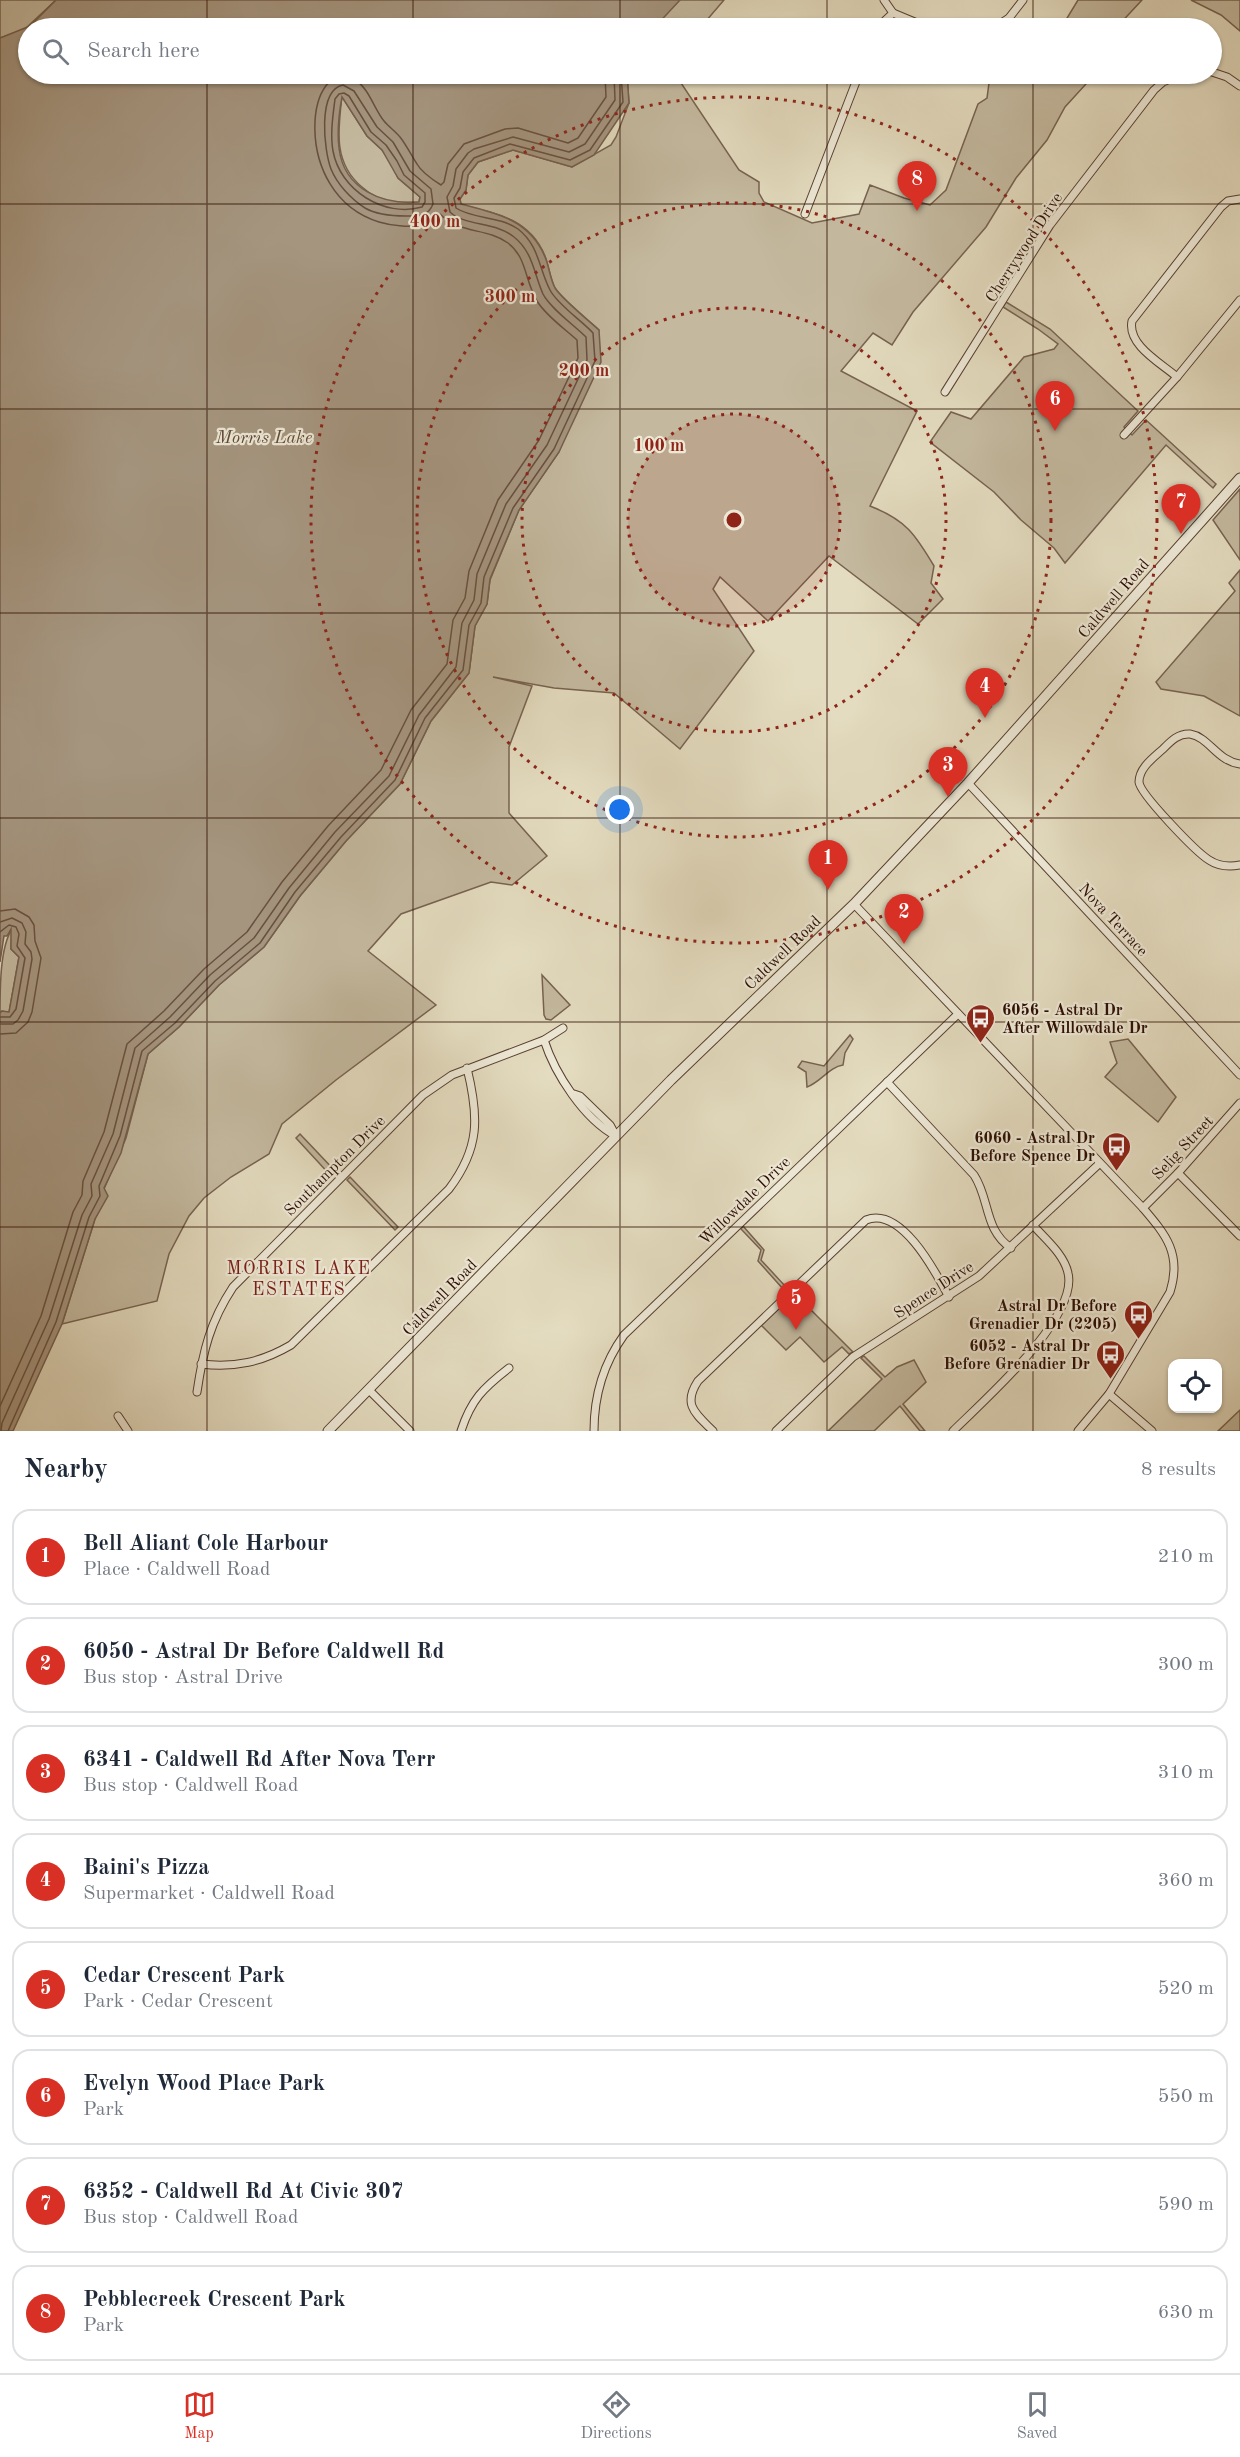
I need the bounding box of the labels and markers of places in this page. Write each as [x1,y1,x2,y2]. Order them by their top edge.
pin: 8 [898,162,936,211]
pin: 6 [1036,382,1074,431]
pin: 7 [1162,484,1200,534]
centre of rings [724,510,744,530]
pin: 4 [966,668,1004,718]
pin: 3 [928,748,968,797]
pin: 1 [808,840,848,890]
pin: 2 [884,894,924,944]
bus stop icon: 6056 - Astral Dr After Willowdale Dr [965,1002,997,1044]
place label: 6056 - Astral Dr After Willowdale Dr [1002,1003,1148,1037]
bus stop icon: 6060 - Astral Dr Before Spence Dr [1100,1130,1132,1172]
place label: 6060 - Astral Dr Before Spence Dr [969,1131,1095,1165]
pin: 5 [776,1280,816,1330]
bus stop icon: Astral Dr Before Grenadier Dr (2205) [1122,1298,1154,1340]
place label: Astral Dr Before Grenadier Dr (2205) [969,1299,1117,1333]
bus stop icon: 6052 - Astral Dr Before Grenadier Dr [1095,1338,1127,1380]
place label: 6052 - Astral Dr Before Grenadier Dr [944,1339,1090,1373]

